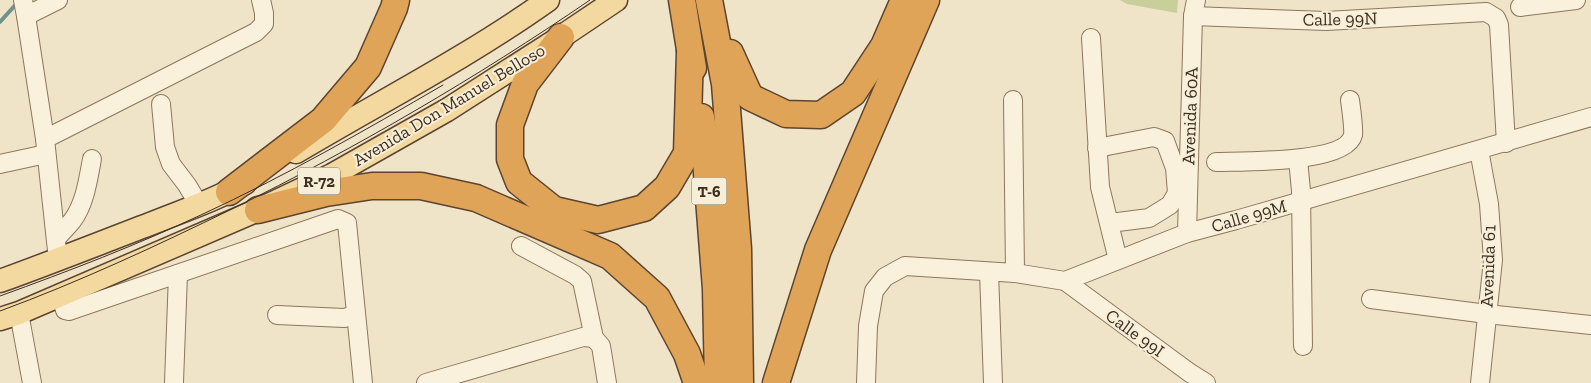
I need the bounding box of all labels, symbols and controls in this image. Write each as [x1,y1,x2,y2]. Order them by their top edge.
street label: Calle 99N [1302,7,1378,31]
street label: Avenida Don Manuel Belloso [349,39,549,171]
street label: Avenida 60A [1177,67,1203,165]
road number: R-72 [298,168,340,195]
road number: T-6 [692,178,726,205]
street label: Calle 99M [1209,195,1289,237]
street label: Avenida 61 [1476,224,1500,308]
street label: Calle 99I [1101,304,1169,362]

